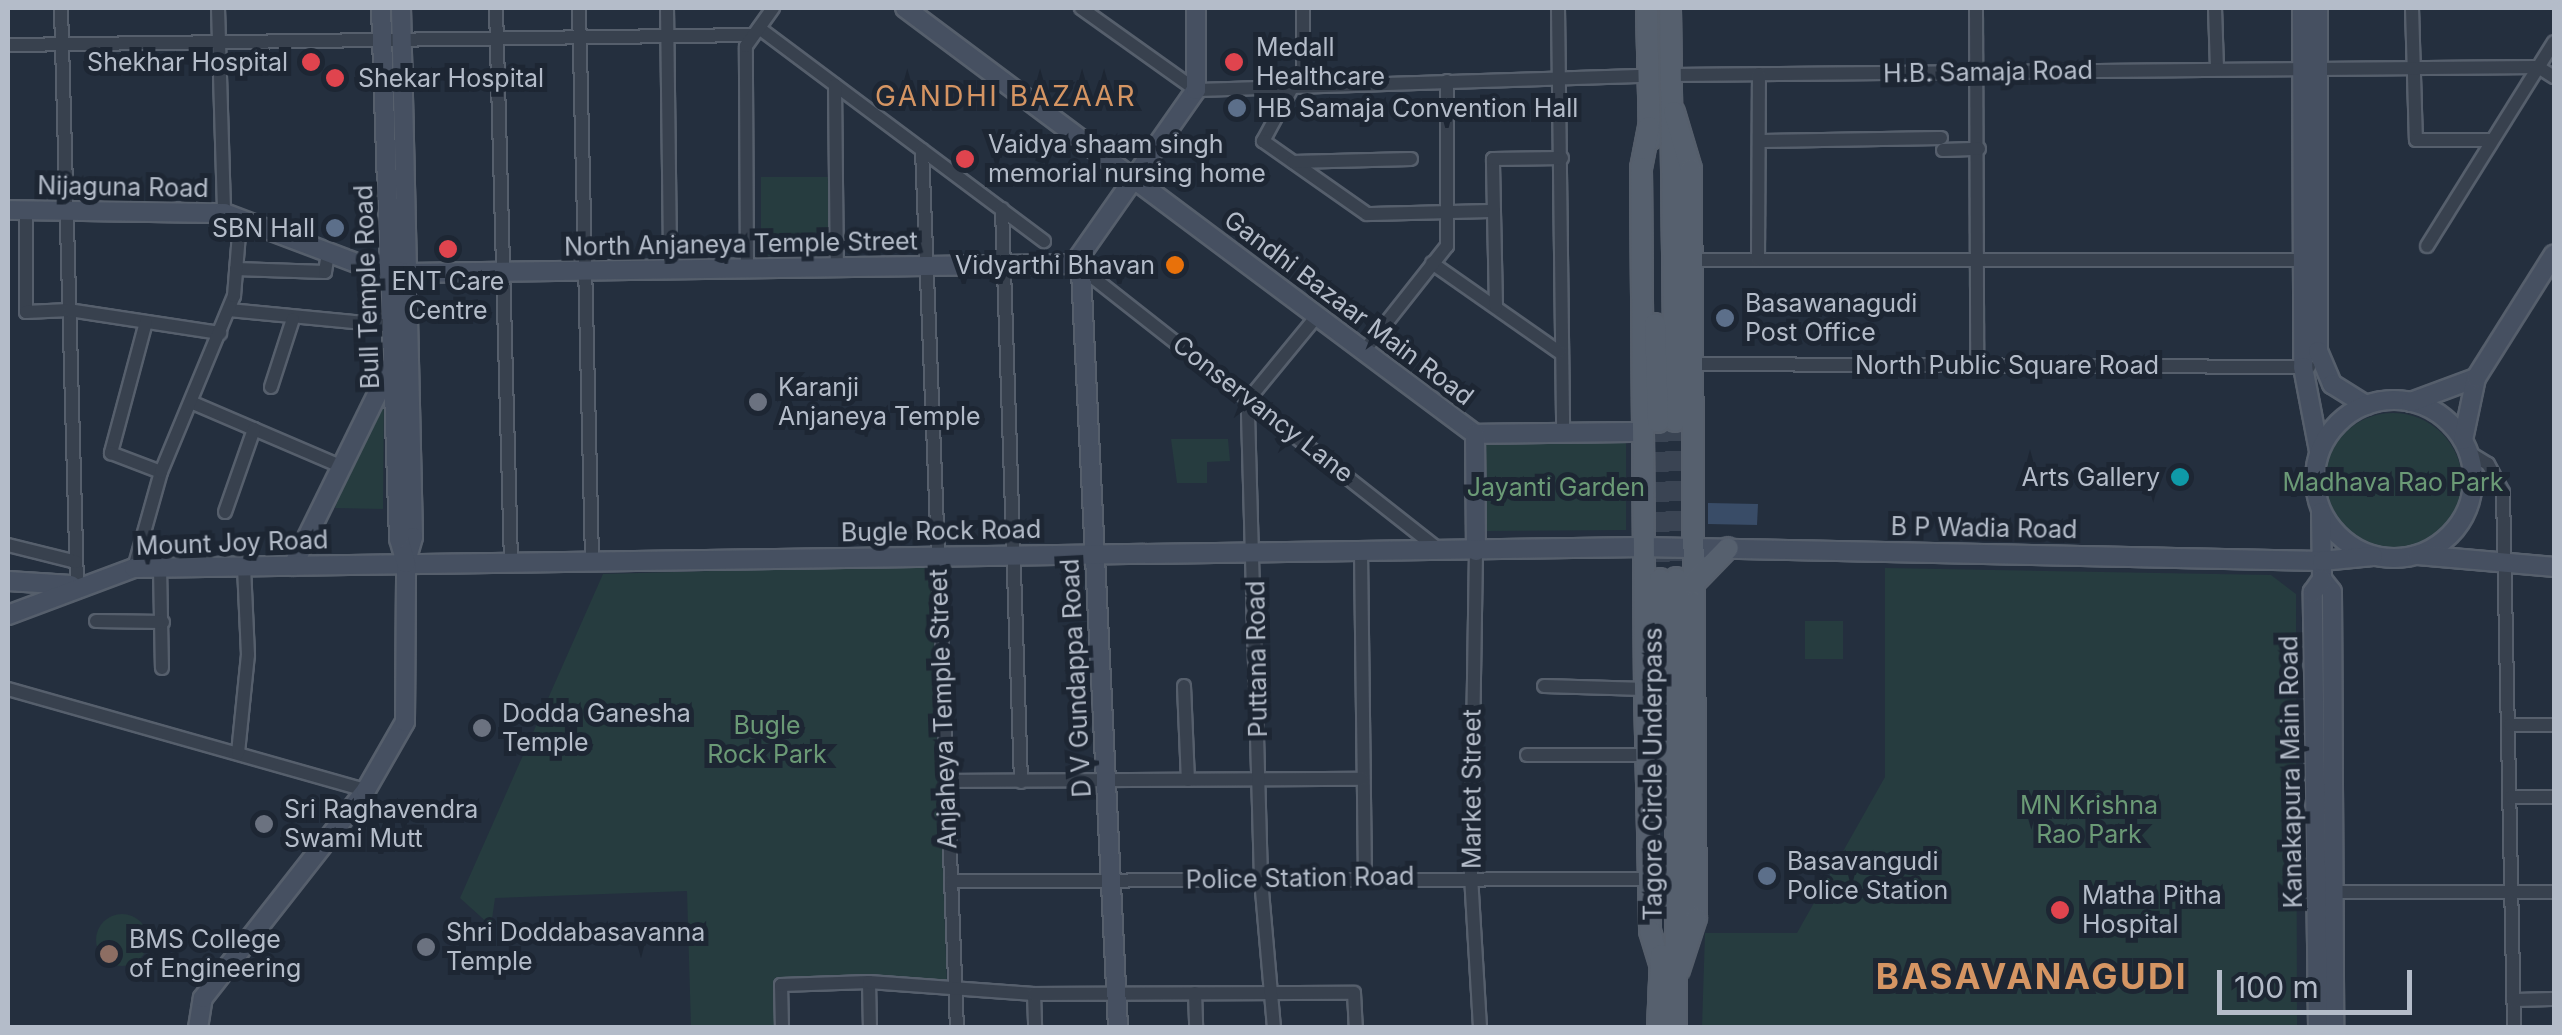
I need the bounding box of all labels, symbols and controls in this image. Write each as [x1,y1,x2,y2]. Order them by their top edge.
place label: Medall Healthcare [1256,33,1385,92]
place label: Shekhar Hospital [87,47,288,77]
marker: Shekhar Hospital [298,49,324,75]
marker: Medall Healthcare [1221,49,1247,75]
street label: H.B. Samaja Road [1883,55,2093,89]
place label: Shekar Hospital [358,63,544,93]
marker: Shekar Hospital [322,65,348,91]
district label: GANDHI BAZAAR [875,79,1137,113]
place label: HB Samaja Convention Hall [1257,93,1578,123]
marker: HB Samaja Convention Hall [1226,97,1248,119]
place label: Vaidya shaam singh memorial nursing home [988,130,1266,189]
marker: Vaidya shaam singh memorial nursing home [952,146,978,172]
street label: Nijaguna Road [37,171,209,203]
street label: Bull Temple Road [348,184,386,390]
street label: Gandhi Bazaar Main Road [1219,205,1479,411]
place label: SBN Hall [212,213,315,243]
marker: SBN Hall [324,217,346,239]
street label: North Anjaneya Temple Street [564,226,918,262]
marker: ENT Care Centre [435,236,461,262]
place label: Vidyarthi Bhavan [955,250,1155,280]
marker: Vidyarthi Bhavan [1164,254,1186,276]
place label: ENT Care Centre [392,267,504,326]
place label: Basawanagudi Post Office [1745,289,1917,348]
marker: Basawanagudi Post Office [1714,307,1736,329]
street label: Conservancy Lane [1167,329,1359,489]
street label: North Public Square Road [1855,350,2159,380]
place label: Karanji Anjaneya Temple [778,373,981,432]
marker: Karanji Anjaneya Temple [747,391,769,413]
place label: Arts Gallery [2022,462,2160,492]
marker: Arts Gallery [2169,466,2191,488]
park label: Madhava Rao Park [2283,467,2503,497]
park label: Jayanti Garden [1467,472,1645,502]
street label: B P Wadia Road [1890,511,2078,545]
street label: Bugle Rock Road [841,514,1041,548]
street label: Mount Joy Road [135,525,329,561]
street label: D V Gundappa Road [1055,558,1097,798]
street label: Anjaheya Temple Street [923,568,963,850]
street label: Puttana Road [1241,580,1273,738]
street label: Tagore Circle Underpass [1638,627,1668,921]
street label: Kanakapura Main Road [2274,635,2308,909]
place label: Dodda Ganesha Temple [502,699,691,758]
street label: Market Street [1457,709,1487,869]
park label: Bugle Rock Park [707,711,827,770]
marker: Dodda Ganesha Temple [471,717,493,739]
park label: MN Krishna Rao Park [2020,791,2158,850]
place label: Sri Raghavendra Swami Mutt [284,795,478,854]
marker: Sri Raghavendra Swami Mutt [253,813,275,835]
place label: Basavangudi Police Station [1787,847,1948,906]
street label: Police Station Road [1185,861,1415,895]
marker: Basavangudi Police Station [1756,865,1778,887]
place label: Matha Pitha Hospital [2082,881,2222,940]
marker: Matha Pitha Hospital [2047,897,2073,923]
place label: Shri Doddabasavanna Temple [446,918,705,977]
place label: BMS College of Engineering [129,925,301,984]
marker: Shri Doddabasavanna Temple [415,936,437,958]
marker: BMS College of Engineering [98,943,120,965]
scale bar [2222,950,2417,1012]
district label: BASAVANAGUDI [1876,955,2188,997]
text: 100 m [2234,969,2319,1005]

